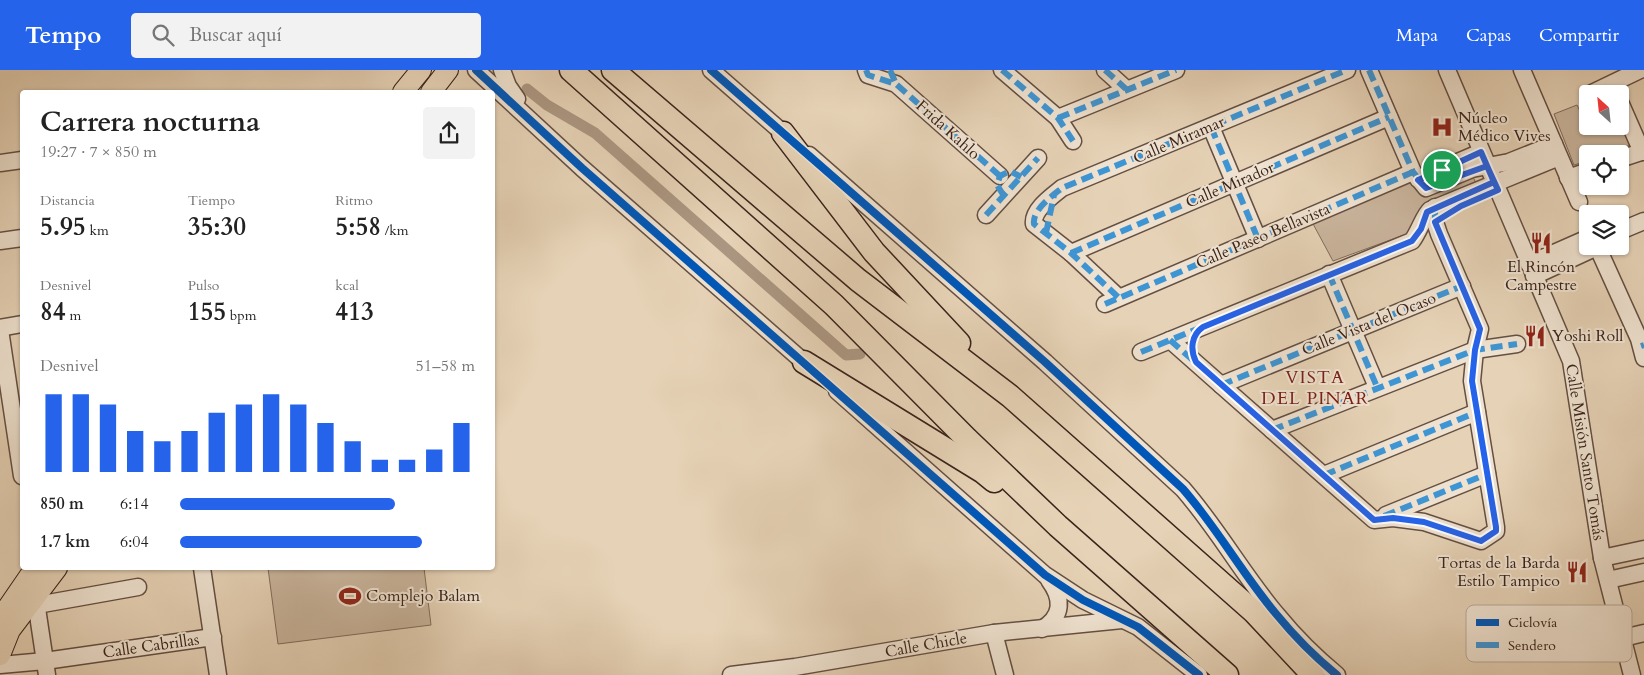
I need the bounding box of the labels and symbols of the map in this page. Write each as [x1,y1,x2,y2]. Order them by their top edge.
north arrow [1579,85,1629,135]
street label: Frida Kahlo [911,95,985,165]
place label: Núcleo Médico Vives [1458,107,1551,147]
street label: Calle Miramar [1130,111,1228,169]
hospital icon: Núcleo Médico Vives [1429,114,1455,140]
pin [1421,149,1463,191]
street label: Calle Mirador [1182,156,1278,214]
street label: Calle Paseo Bellavista [1192,198,1334,274]
restaurant icon: El Rincón Campestre [1528,230,1554,256]
place label: El Rincón Campestre [1505,256,1577,296]
street label: Calle Vista del Ocaso [1299,287,1440,361]
restaurant icon: Yoshi Roll [1522,323,1548,349]
place label: Yoshi Roll [1552,325,1623,347]
street label: Calle Misión Santo Tomás [1560,362,1610,542]
district label: VISTA DEL PINAR [1261,365,1369,411]
place label: Tortas de la Barda Estilo Tampico [1438,552,1560,592]
restaurant icon: Tortas de la Barda Estilo Tampico [1564,559,1590,585]
sports icon: Complejo Balam [337,583,363,609]
place label: Complejo Balam [366,585,480,607]
legend [1466,605,1632,662]
text: Ciclovía [1508,613,1557,632]
street label: Calle Chicle [883,627,969,663]
street label: Calle Cabrillas [101,628,201,664]
text: Sendero [1508,636,1556,655]

